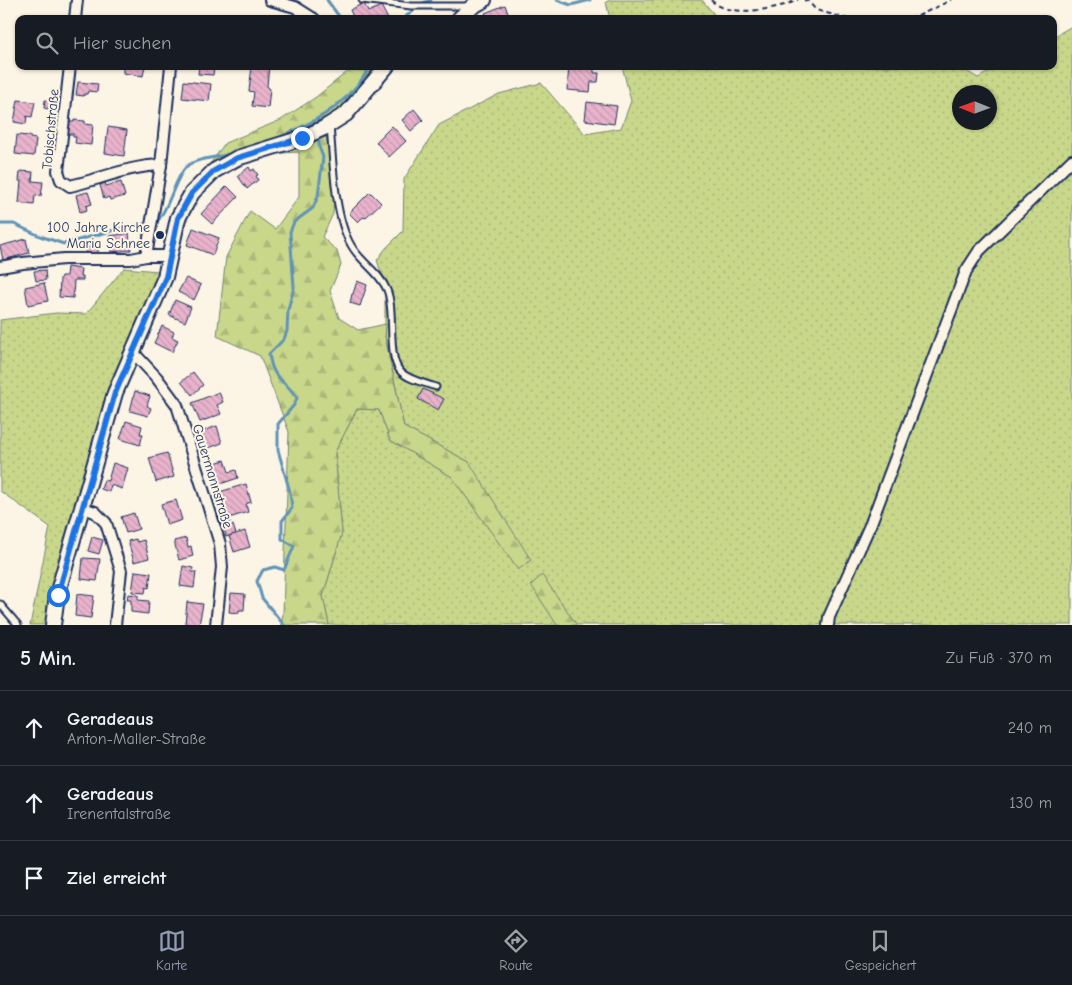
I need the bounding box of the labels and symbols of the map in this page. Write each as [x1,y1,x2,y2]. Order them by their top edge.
north arrow [952,85,997,130]
street label: Tobischstraße [39,88,62,170]
route end [291,127,314,150]
place label: 100 Jahre Kirche Maria Schnee [47,219,150,252]
marker: 100 Jahre Kirche Maria Schnee [154,229,166,241]
street label: Gauermannstraße [189,422,236,530]
route start [47,584,70,607]

